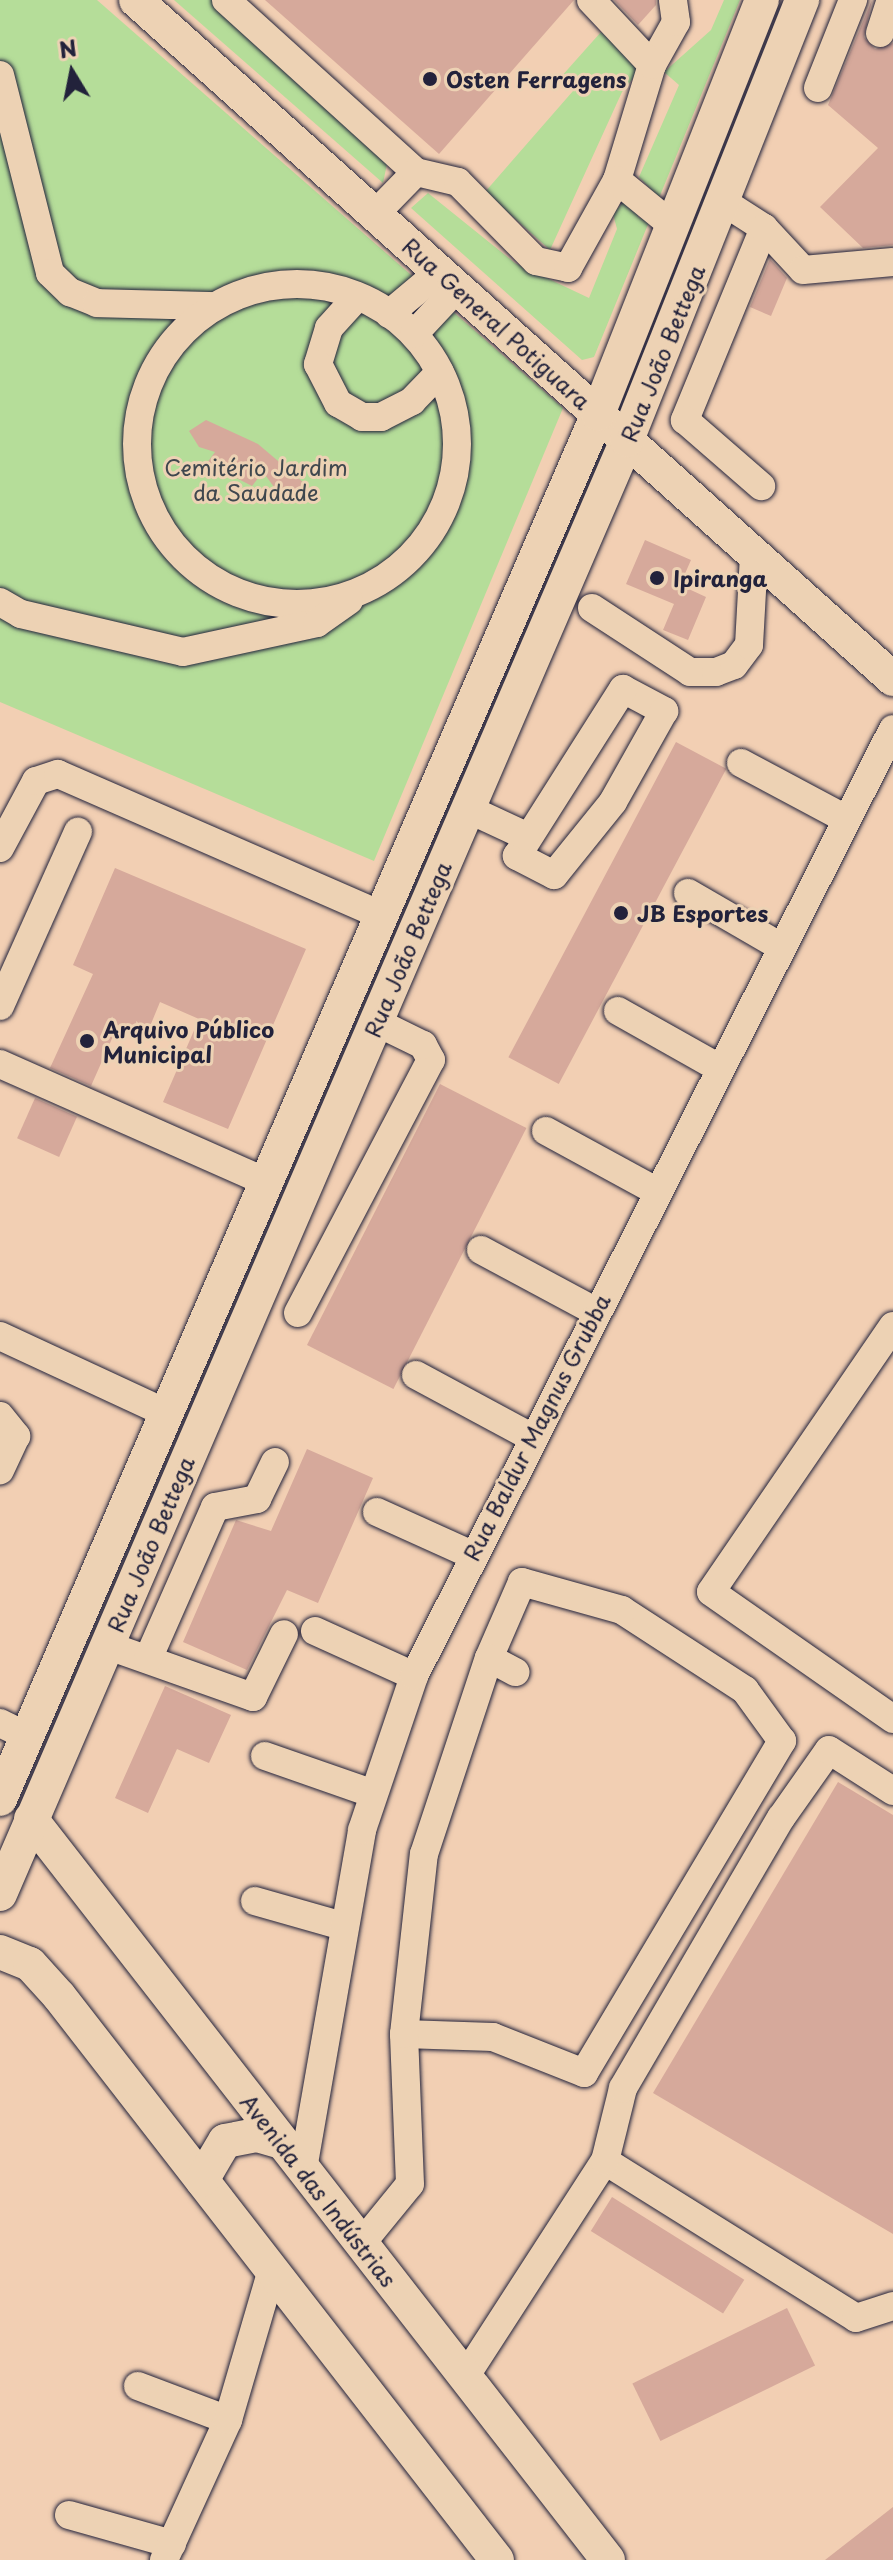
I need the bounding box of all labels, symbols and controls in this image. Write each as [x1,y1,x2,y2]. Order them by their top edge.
text: N [56,30,79,66]
north arrow [32,32,112,112]
place label: Osten Ferragens [446,66,627,92]
marker: Osten Ferragens [421,70,439,88]
street label: Rua General Potiguara [398,232,596,414]
street label: Rua João Bettega [614,261,710,445]
park label: Cemitério Jardim da Saudade [164,453,348,504]
place label: Ipiranga [673,565,767,591]
marker: Ipiranga [648,569,666,587]
street label: Rua João Bettega [358,857,456,1041]
place label: JB Esportes [637,900,768,926]
marker: JB Esportes [612,904,630,922]
place label: Arquivo Público Municipal [103,1015,274,1066]
marker: Arquivo Público Municipal [78,1032,96,1050]
street label: Rua Baldur Magnus Grubba [457,1289,615,1565]
street label: Rua João Bettega [101,1452,199,1636]
street label: Avenida das Indústrias [236,2088,402,2292]

